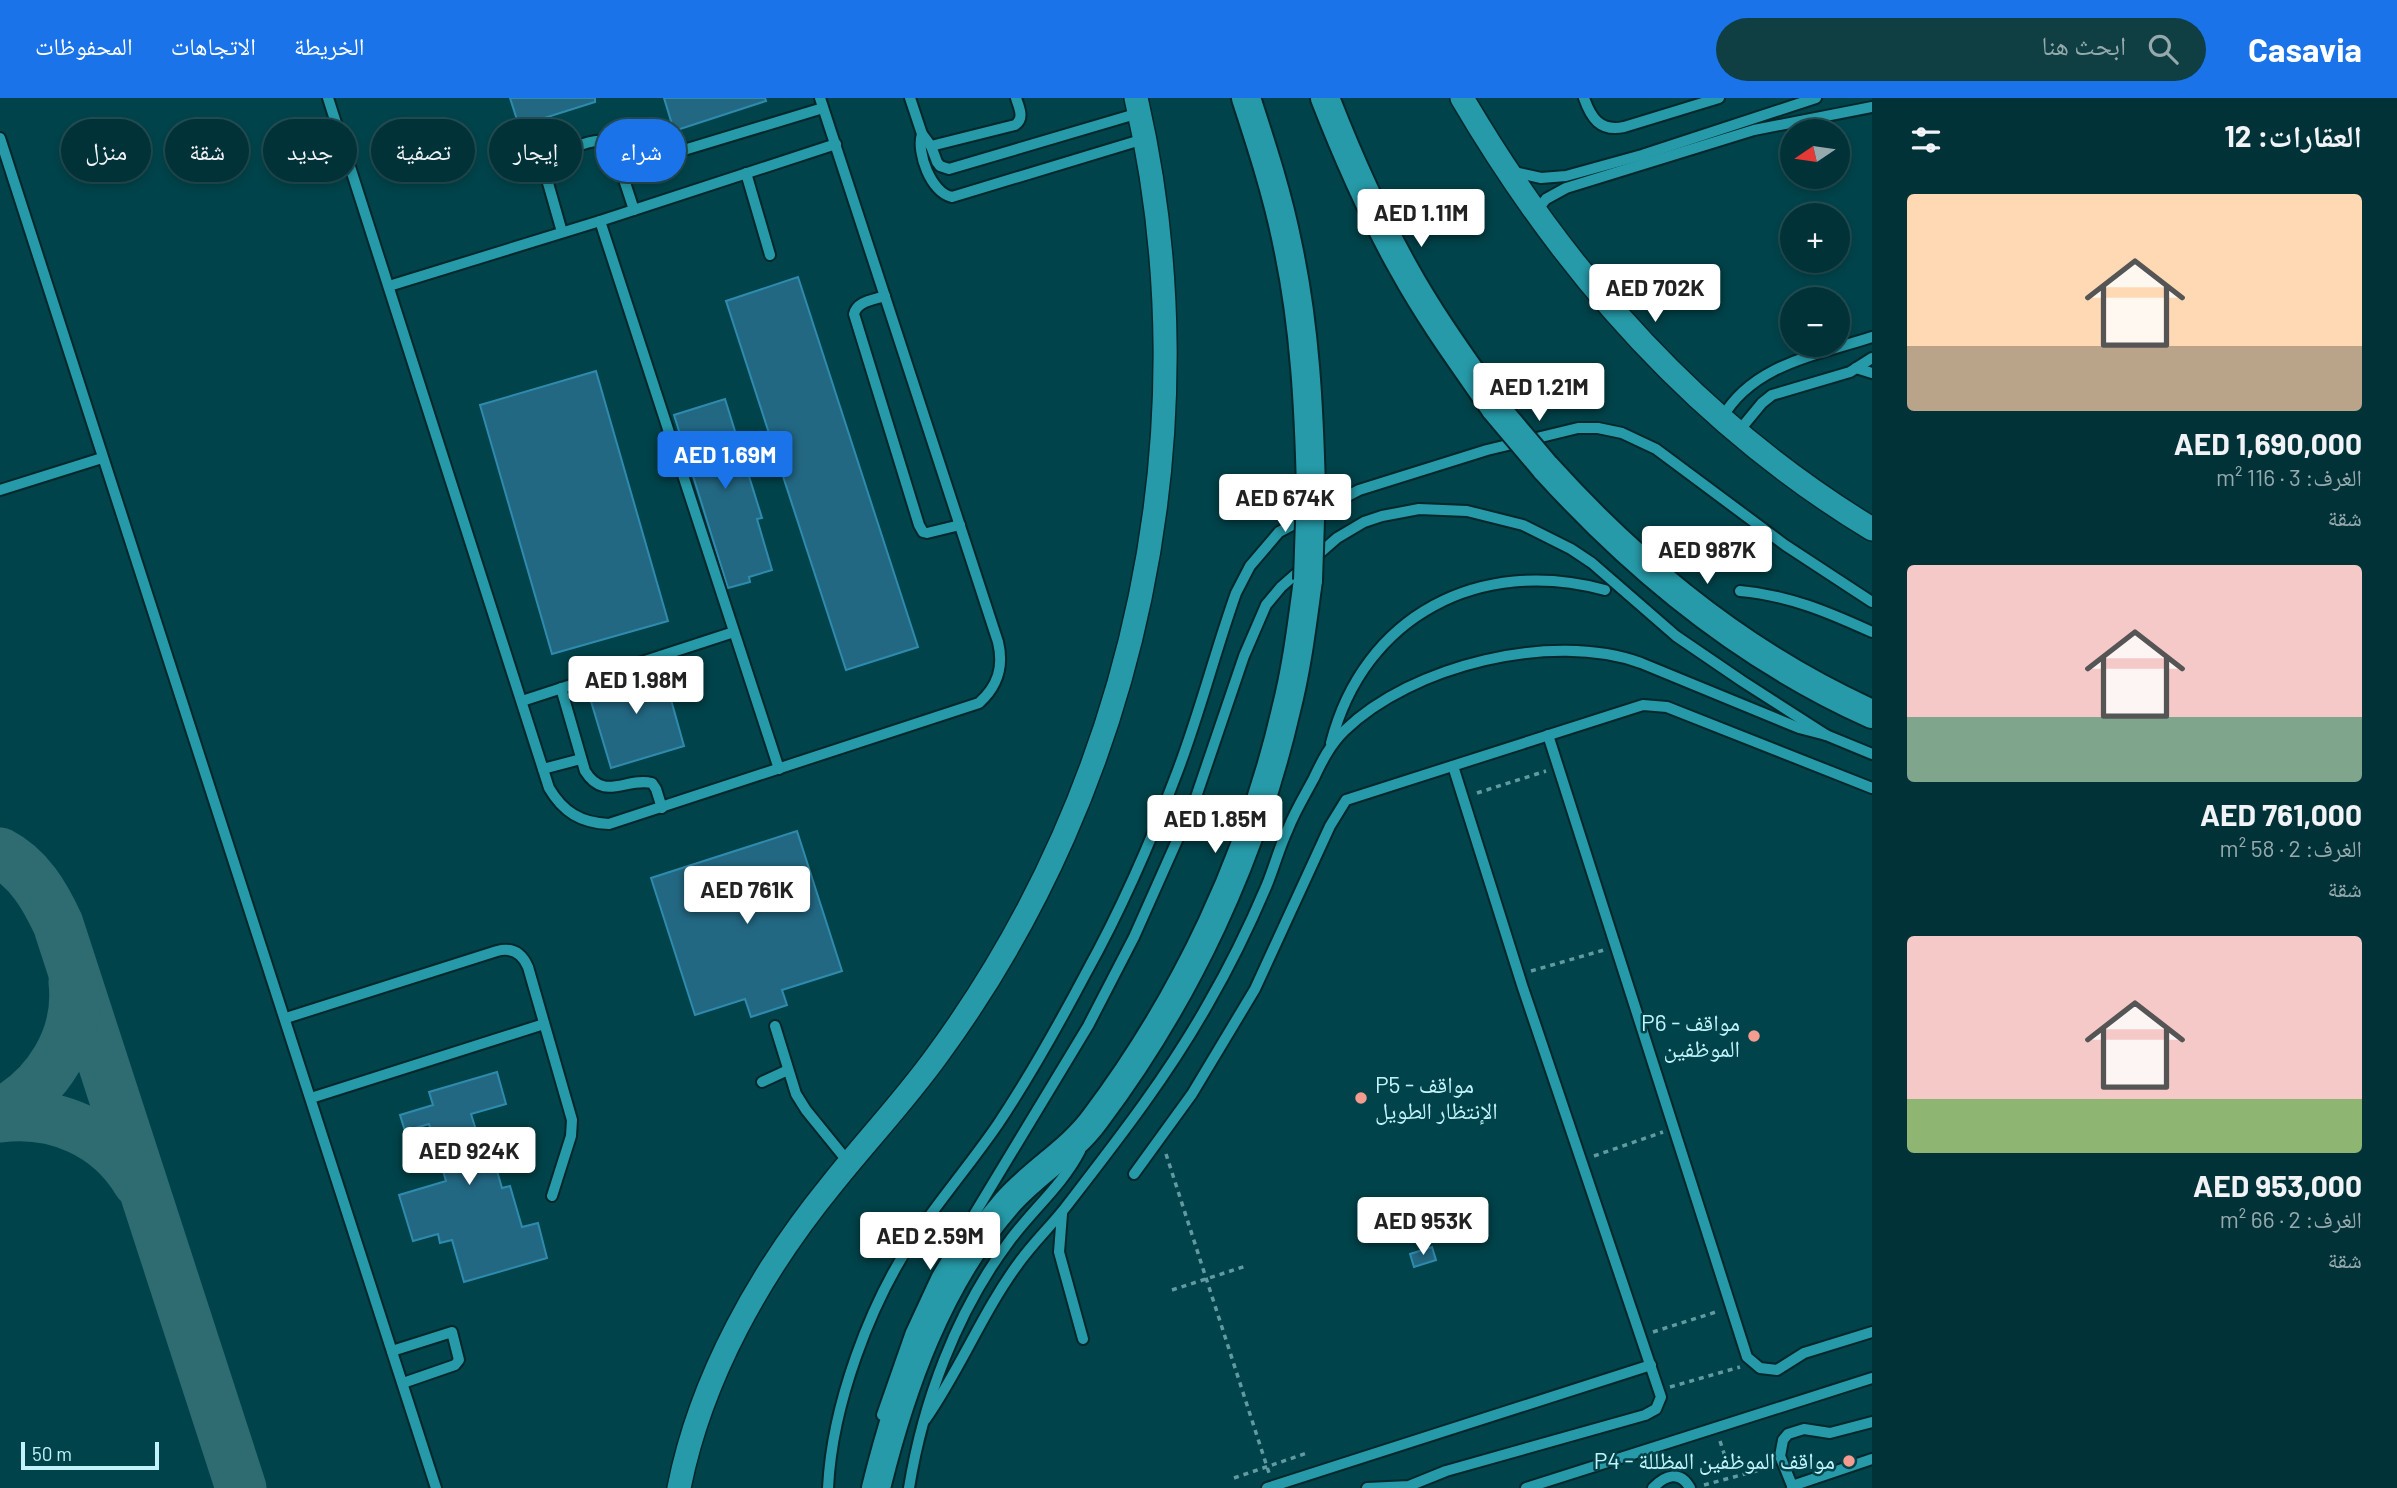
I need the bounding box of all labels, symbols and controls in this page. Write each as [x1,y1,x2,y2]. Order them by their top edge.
search box [1716,18,2206,81]
text: ابحث هنا [2042,29,2126,60]
text: Casavia [2248,29,2362,69]
icon: search [2144,30,2182,68]
text: المحفوظات [35,31,133,60]
text: الاتجاهات [171,31,256,60]
text: الخريطة [294,31,365,60]
text: العقارات: 12 [2224,117,2362,153]
chip: منزل [61,119,151,182]
chip: شقة [165,119,249,182]
chip: جديد [263,119,357,182]
chip: تصفية [371,119,475,182]
chip: إيجار [489,119,582,182]
chip: شراء [596,119,686,182]
north arrow [1780,119,1850,189]
map controls [1780,119,1850,357]
icon: filters [1907,121,1945,159]
pin: AED 1.11M [1341,190,1501,249]
text: AED 1.11M [1374,198,1468,226]
button: + [1780,203,1850,273]
icon: home [2072,240,2198,366]
pin: AED 702K [1583,264,1727,324]
text: AED 702K [1605,273,1705,301]
button: − [1780,287,1850,357]
pin: AED 1.21M [1459,364,1619,423]
text: AED 1.21M [1489,372,1589,400]
text: AED 1,690,000 [2174,425,2362,461]
pin: AED 1.69M [645,432,805,491]
text: AED 1.69M [673,440,777,468]
text: الغرف: 3 · 116 m² [2216,463,2362,491]
pin: AED 674K [1213,474,1357,534]
text: AED 674K [1235,483,1335,511]
text: شقة [2328,503,2362,531]
pin: AED 987K [1635,526,1779,586]
text: AED 987K [1658,535,1756,563]
icon: home [2072,611,2198,737]
pin: AED 1.98M [556,656,716,716]
text: AED 1.98M [584,665,688,693]
pin: AED 1.85M [1135,796,1295,855]
text: AED 761,000 [2200,796,2362,832]
text: AED 1.85M [1163,804,1267,832]
text: الغرف: 2 · 58 m² [2220,834,2362,862]
pin: AED 761K [675,866,819,926]
text: شقة [2328,874,2362,902]
text: AED 761K [700,875,794,903]
icon: home [2072,982,2198,1108]
place label: P6 - مواقف الموظفين [1641,1008,1740,1063]
marker: P6 - مواقف الموظفين [1746,1028,1762,1044]
place label: P5 - مواقف الإنتظار الطويل [1375,1070,1498,1125]
marker: P5 - مواقف الإنتظار الطويل [1353,1090,1369,1106]
pin: AED 924K [397,1128,541,1187]
text: AED 924K [418,1136,520,1164]
text: AED 953,000 [2193,1167,2362,1203]
pin: AED 953K [1351,1198,1495,1257]
text: الغرف: 2 · 66 m² [2220,1205,2362,1233]
text: AED 953K [1373,1206,1473,1234]
pin: AED 2.59M [850,1212,1010,1272]
text: AED 2.59M [876,1221,984,1249]
text: شقة [2328,1245,2362,1273]
scale bar [21,1439,159,1471]
text: 50 m [32,1442,72,1465]
place label: P4 - مواقف الموظفين المظللة [1594,1446,1835,1475]
marker: P4 - مواقف الموظفين المظللة [1841,1453,1857,1469]

